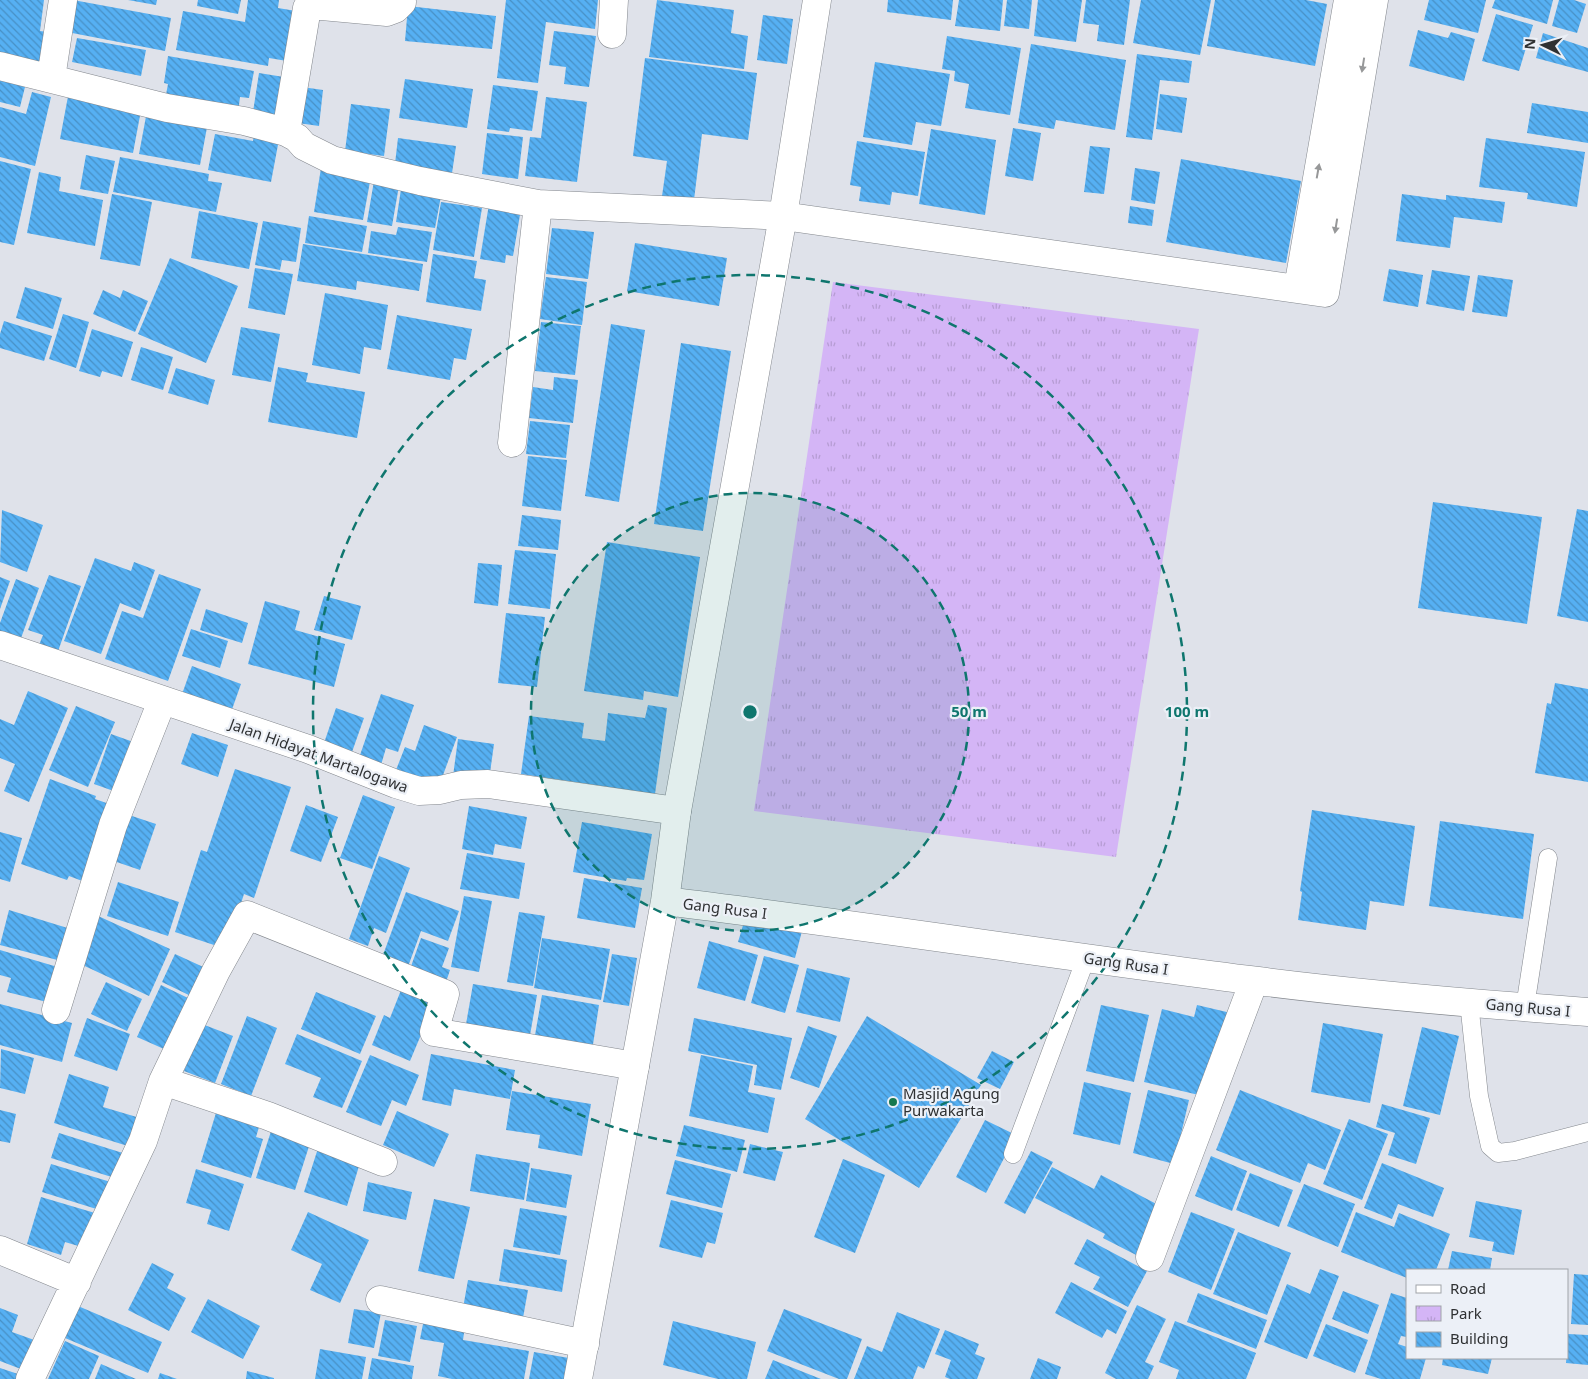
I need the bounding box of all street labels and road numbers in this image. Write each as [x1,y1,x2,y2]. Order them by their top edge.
street label: Jalan Hidayat Martalogawa [225,713,411,797]
street label: Gang Rusa I [682,893,768,923]
street label: Gang Rusa I [1083,947,1169,979]
street label: Gang Rusa I [1485,993,1571,1021]

